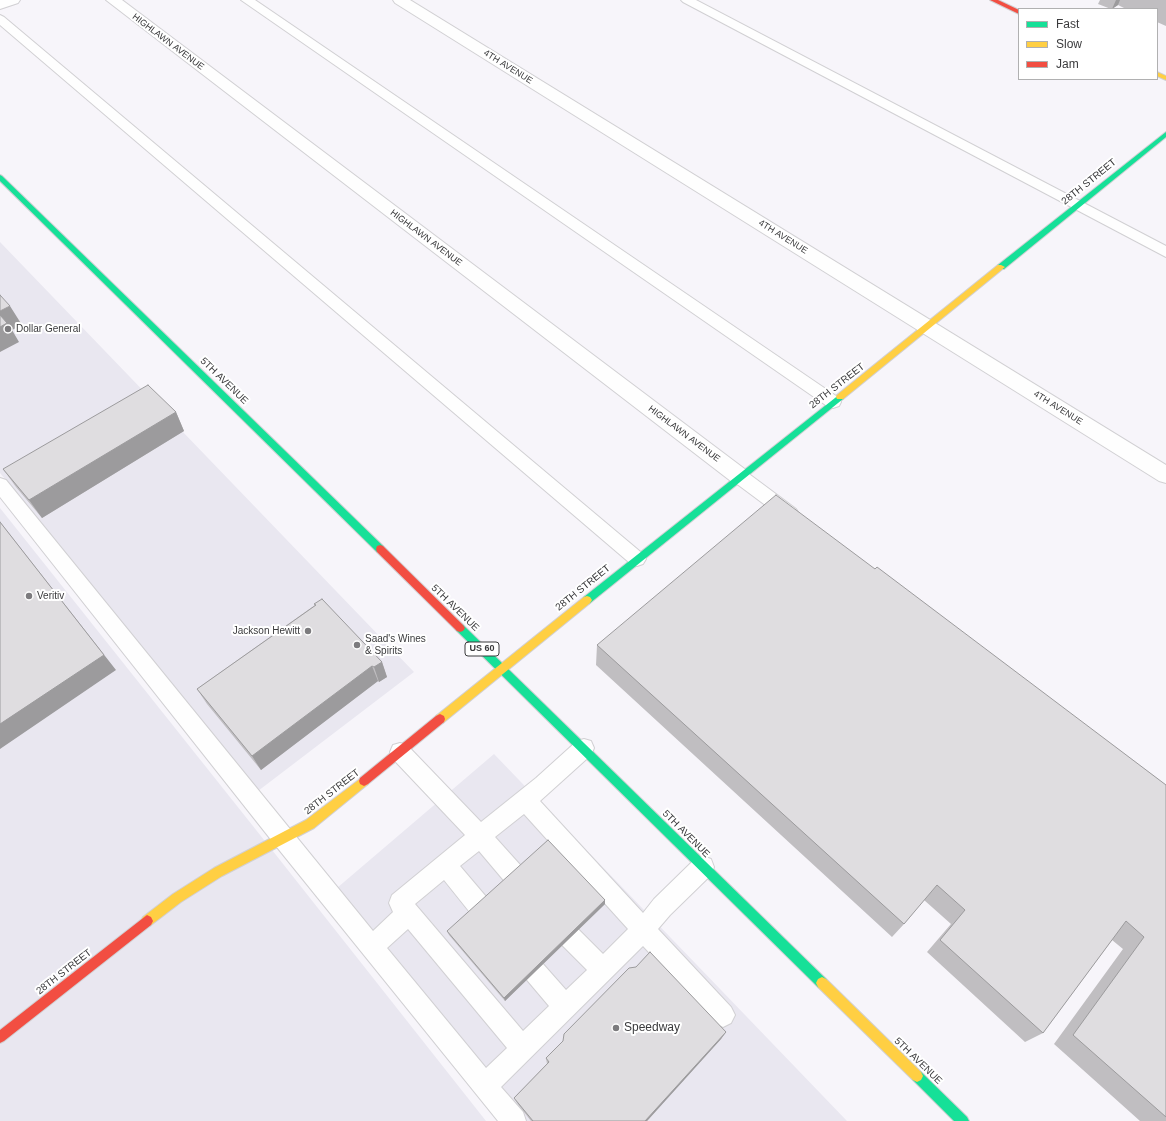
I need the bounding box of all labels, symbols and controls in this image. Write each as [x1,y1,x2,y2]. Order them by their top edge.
legend [1018,8,1158,80]
street label: HIGHLAWN AVENUE [130,12,206,72]
text: Fast [1056,17,1079,31]
text: Slow [1056,37,1082,51]
street label: 4TH AVENUE [481,48,535,86]
text: Jam [1056,57,1079,71]
street label: 28TH STREET [1059,156,1119,208]
street label: HIGHLAWN AVENUE [388,208,464,268]
street label: 4TH AVENUE [756,218,810,256]
place label: Dollar General [16,323,80,335]
marker: Dollar General [3,324,13,334]
street label: 5TH AVENUE [198,355,250,407]
street label: 28TH STREET [807,361,867,411]
street label: 4TH AVENUE [1031,389,1085,427]
street label: HIGHLAWN AVENUE [646,404,722,464]
street label: 28TH STREET [553,562,613,614]
street label: 5TH AVENUE [429,582,481,634]
place label: Veritiv [37,590,64,602]
marker: Veritiv [24,591,34,601]
place label: Jackson Hewitt [233,625,300,637]
marker: Jackson Hewitt [303,626,313,636]
place label: Saad's Wines & Spirits [365,633,426,656]
marker: Saad's Wines & Spirits [352,640,362,650]
road number: US 60 [465,642,499,656]
street label: 28TH STREET [302,767,362,817]
street label: 5TH AVENUE [660,808,712,860]
street label: 28TH STREET [34,947,94,997]
place label: Speedway [624,1021,680,1035]
marker: Speedway [611,1023,621,1033]
street label: 5TH AVENUE [892,1035,944,1087]

